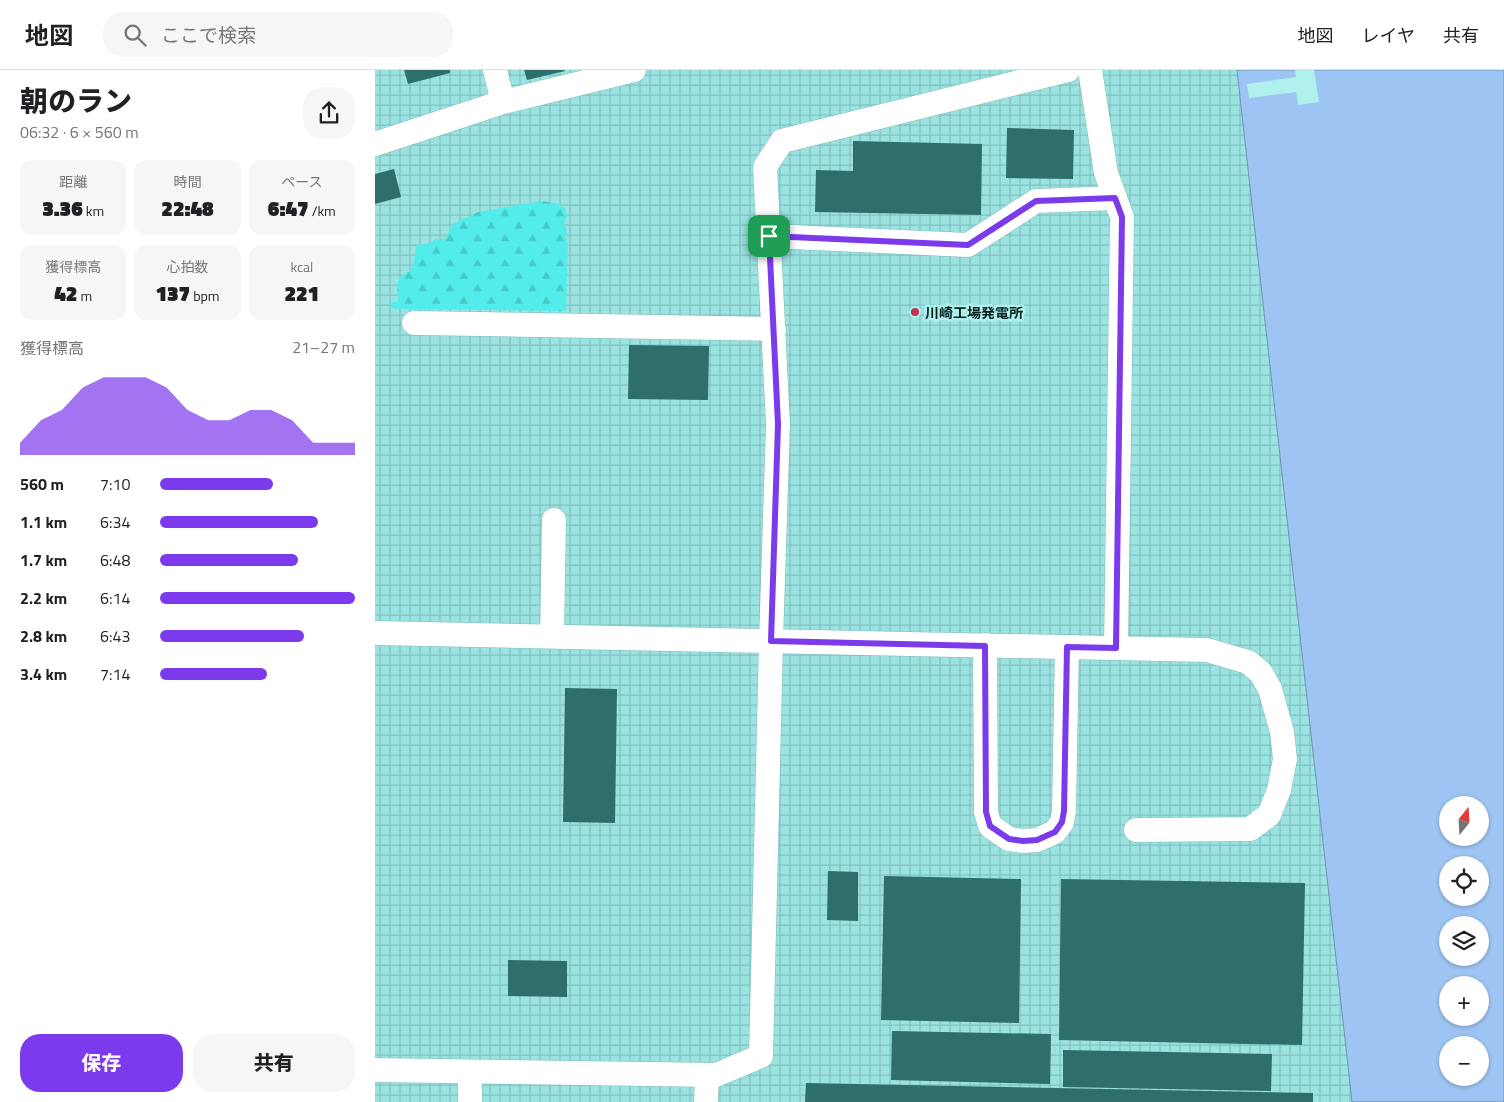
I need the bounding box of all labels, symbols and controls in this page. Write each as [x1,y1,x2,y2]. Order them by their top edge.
search box [103,12,453,57]
text: 地図 [25,17,73,53]
text: ここで検索 [161,20,256,49]
icon: search [121,21,149,49]
text: 地図 [1298,22,1334,49]
text: レイヤ [1362,22,1415,49]
text: 共有 [1443,22,1479,49]
text: 朝のラン [20,79,132,122]
button: share [303,87,355,139]
text: 06:32 · 6 × 560 m [20,120,139,144]
text: 距離 [59,171,87,192]
text: 時間 [173,171,201,192]
text: ペース [281,171,322,192]
text: 3.36 [42,192,83,224]
text: 22:48 [161,192,214,224]
text: 6:47 [268,192,309,224]
text: km [83,200,104,221]
text: /km [309,200,336,221]
pin [748,215,790,257]
icon: arrive [755,222,783,250]
text: 獲得標高 [45,256,101,277]
text: 心拍数 [166,256,208,277]
text: kcal [290,256,313,277]
text: 42 [54,277,77,309]
text: 137 [155,277,190,309]
text: 221 [285,277,319,309]
text: m [77,285,92,306]
text: bpm [190,285,220,306]
place label: 川崎工場発電所 [925,302,1023,323]
marker: 川崎工場発電所 [909,306,921,318]
text: 21–27 m [292,335,355,359]
text: 獲得標高 [20,336,84,360]
text: 560 m [20,472,64,496]
text: 7:10 [100,472,130,496]
text: 1.1 km [20,510,67,534]
text: 6:34 [100,510,130,534]
text: 1.7 km [20,548,67,572]
text: 6:48 [100,548,130,572]
text: 2.2 km [20,586,67,610]
text: 6:14 [100,586,130,610]
text: 2.8 km [20,624,67,648]
text: 6:43 [100,624,130,648]
text: 3.4 km [20,662,67,686]
text: 7:14 [100,662,130,686]
north arrow [1439,796,1489,846]
map controls [1439,796,1489,1086]
button: locate [1439,856,1489,906]
button: layers [1439,916,1489,966]
button: + [1439,976,1489,1026]
button: 保存 [20,1034,183,1092]
button: 共有 [193,1034,355,1092]
button: − [1439,1036,1489,1086]

